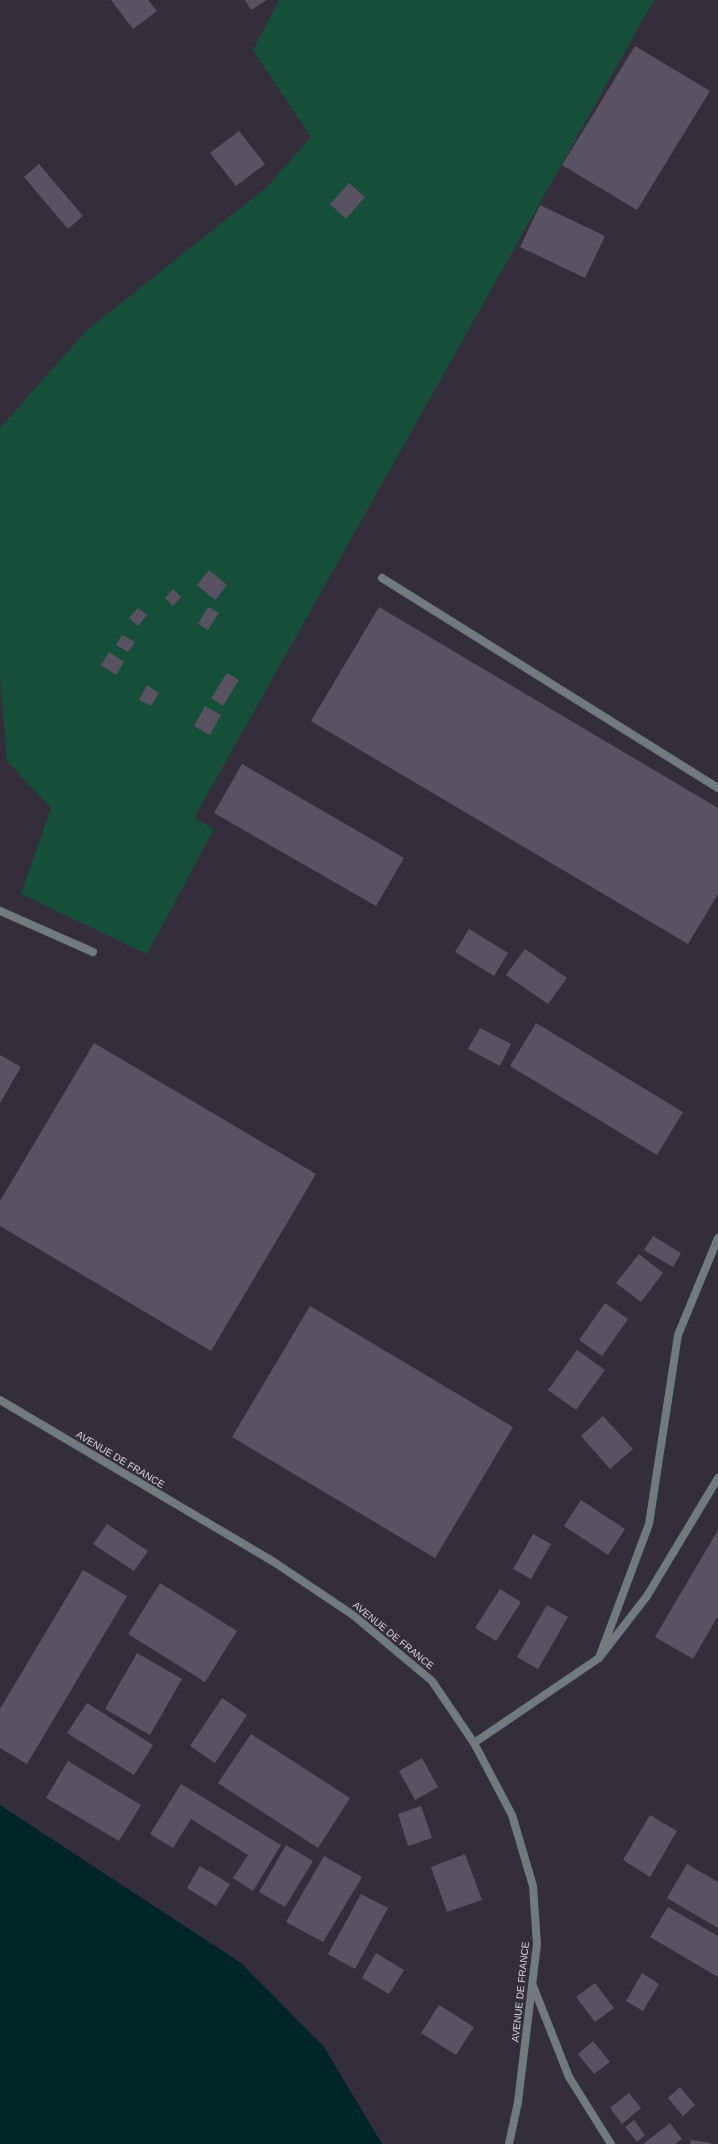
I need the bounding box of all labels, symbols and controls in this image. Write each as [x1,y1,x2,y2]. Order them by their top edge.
street label: AVENUE DE FRANCE [74,1429,166,1491]
street label: AVENUE DE FRANCE [350,1600,436,1672]
street label: AVENUE DE FRANCE [510,1941,532,2043]

